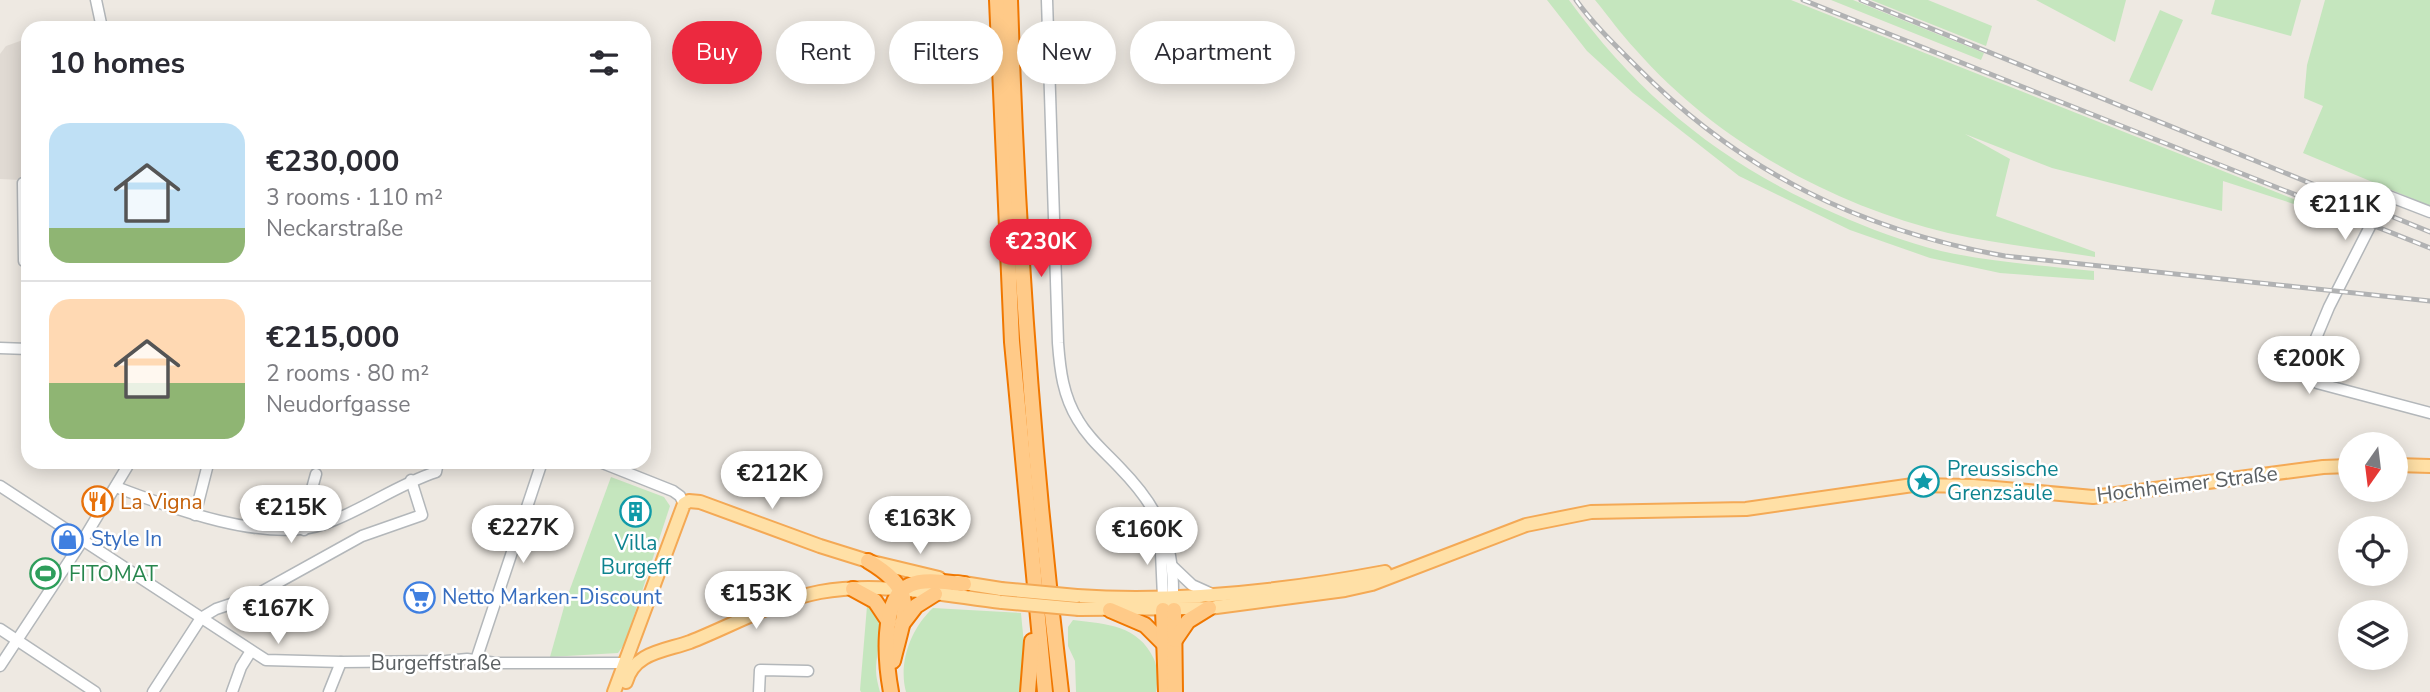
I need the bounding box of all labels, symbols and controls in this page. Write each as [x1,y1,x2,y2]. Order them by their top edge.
chip: Buy [672,21,762,84]
chip: Rent [776,21,875,84]
chip: Filters [889,21,1003,84]
chip: New [1017,21,1116,84]
chip: Apartment [1130,21,1295,84]
text: 10 homes [49,43,185,84]
icon: filters [585,44,623,82]
text: €230,000 [266,141,399,182]
icon: home [105,151,189,235]
text: 3 rooms · 110 m² [266,182,443,213]
pin: €211K [2296,182,2394,242]
text: €211K [2310,189,2380,220]
text: Neckarstraße [266,213,403,244]
pin: €230K [992,219,1090,279]
text: €230K [1006,226,1076,257]
text: €215,000 [266,317,399,358]
icon: home [105,327,189,411]
pin: €200K [2260,336,2358,396]
text: €200K [2274,343,2344,374]
text: 2 rooms · 80 m² [266,358,429,389]
text: Neudorfgasse [266,389,411,420]
north arrow [2338,432,2408,502]
map controls [2338,432,2408,670]
pin: €212K [723,452,821,511]
place label: Preussische Grenzsäule [1947,455,2058,507]
text: €212K [737,458,807,489]
street label: Hochheimer Straße [2095,459,2279,509]
place icon: Preussische Grenzsäule [1907,464,1941,498]
restaurant icon: La Vigna [80,485,114,519]
pin: €215K [242,486,340,545]
place label: La Vigna [120,488,203,516]
text: €215K [256,492,326,523]
building icon: Villa Burgeff [619,494,653,528]
pin: €163K [871,496,969,556]
text: €163K [885,503,955,534]
pin: €227K [474,505,572,565]
pin: €160K [1098,508,1196,567]
text: €227K [488,512,558,543]
text: €160K [1112,514,1182,545]
button: locate [2338,516,2408,586]
shop icon: Style In [51,522,85,556]
place label: Style In [91,525,162,553]
place label: Villa Burgeff [601,529,672,581]
sports icon: FITOMAT [29,557,63,591]
place label: FITOMAT [69,560,158,588]
pin: €153K [707,572,805,631]
text: €153K [721,578,791,609]
supermarket icon: Netto Marken-Discount [402,580,436,614]
place label: Netto Marken-Discount [442,583,662,611]
pin: €167K [229,586,327,646]
text: €167K [243,593,313,624]
button: layers [2338,600,2408,670]
street label: Burgeffstraße [371,649,501,677]

